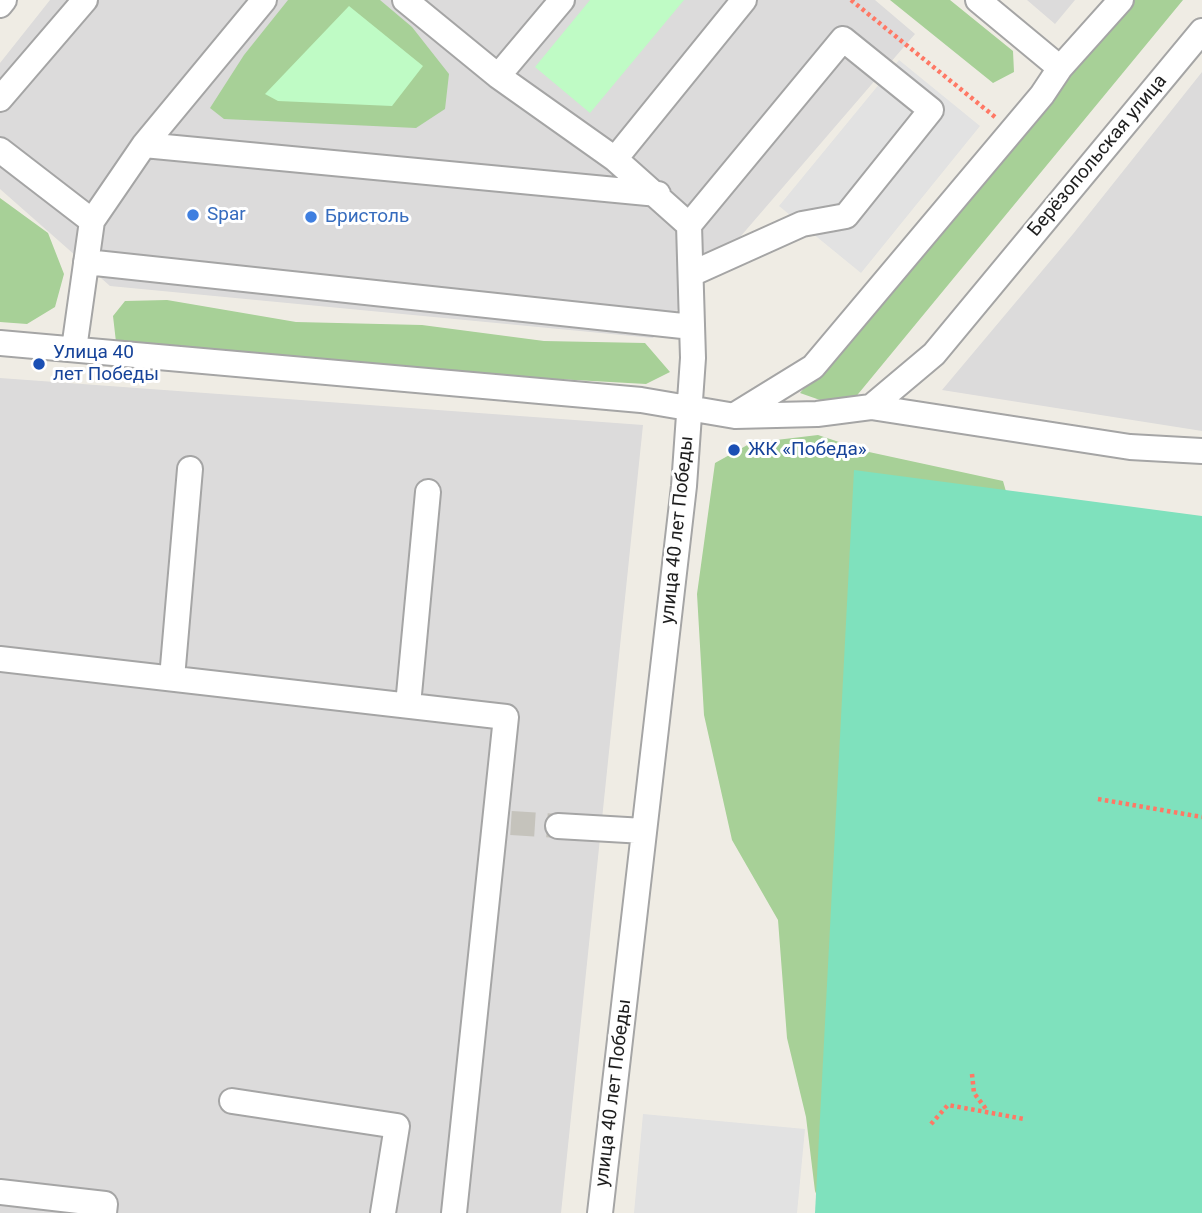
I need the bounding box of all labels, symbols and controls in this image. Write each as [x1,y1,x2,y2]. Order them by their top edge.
street label: Берёзопольская улица [1024,71,1172,241]
place label: Spar [207,204,246,226]
place label: Бристоль [325,206,409,228]
marker: Spar [185,207,201,223]
marker: Бристоль [303,209,319,225]
place label: Улица 40 лет Победы [53,342,159,386]
marker: Улица 40 лет Победы [31,356,47,372]
street label: улица 40 лет Победы [657,435,699,625]
place label: ЖК «Победа» [748,439,867,461]
marker: ЖК «Победа» [726,442,742,458]
street label: улица 40 лет Победы [591,998,637,1188]

